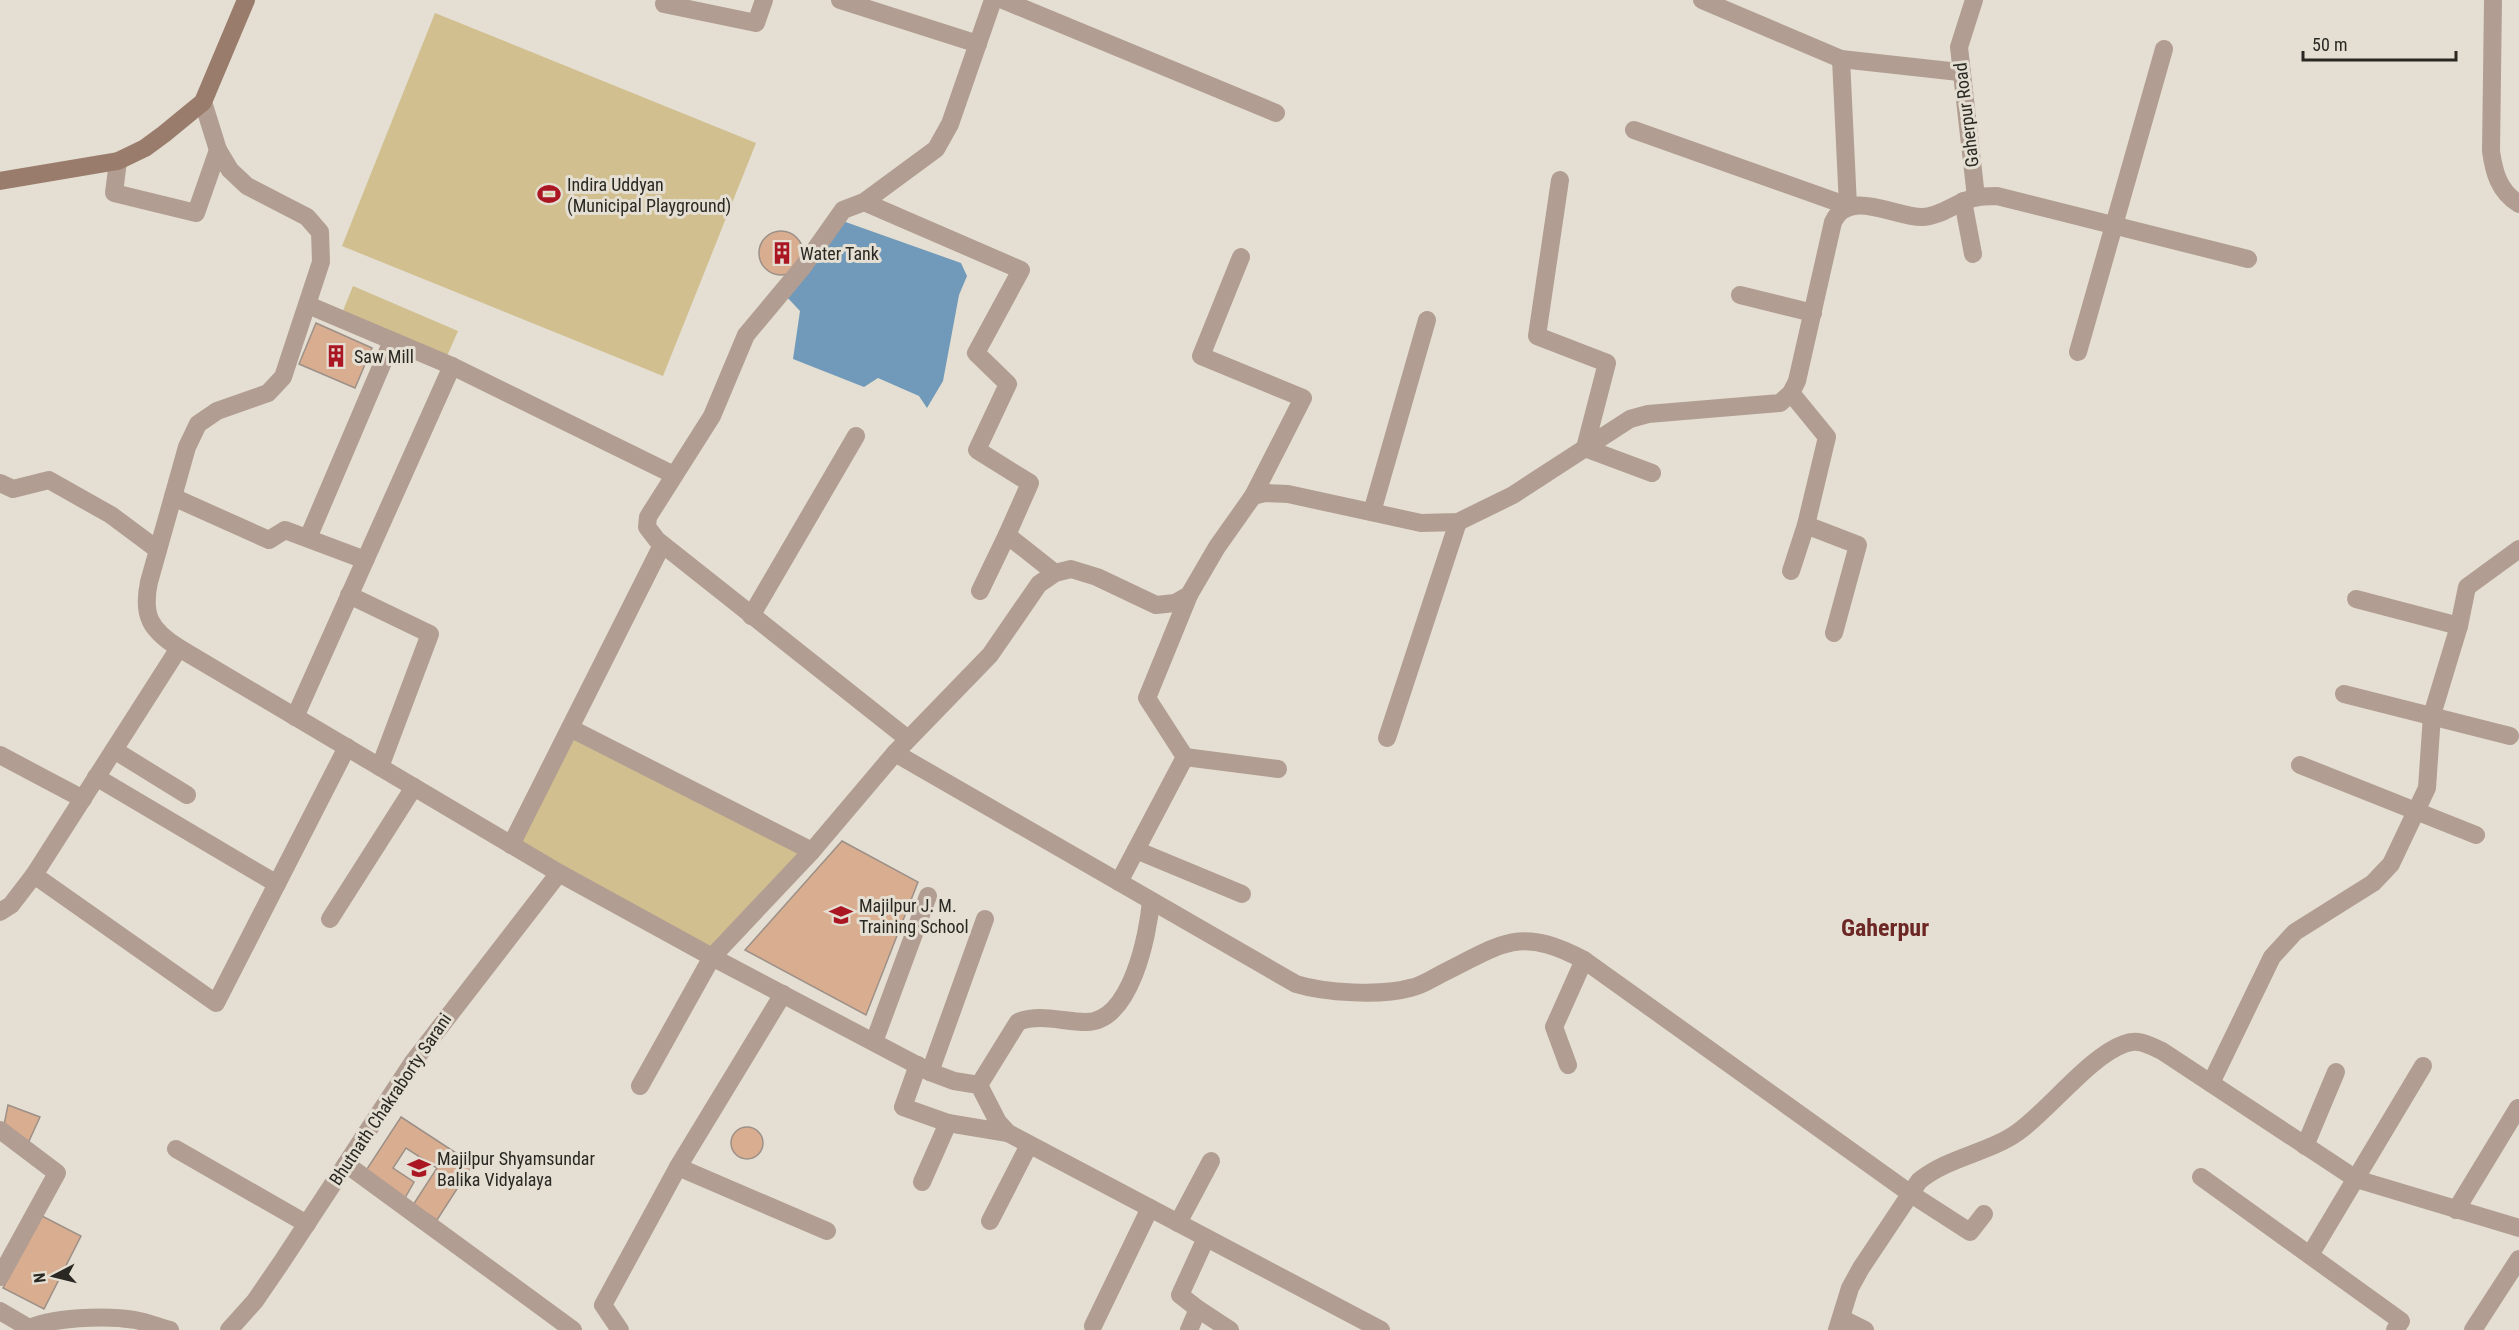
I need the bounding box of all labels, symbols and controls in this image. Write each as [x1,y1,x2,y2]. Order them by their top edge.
scale bar [2303,24,2456,62]
text: 50 m [2312,34,2347,55]
street label: Gaherpur Road [1949,62,1983,168]
place label: Indira Uddyan (Municipal Playground) [567,174,731,217]
sports icon: Indira Uddyan (Municipal Playground) [536,181,562,207]
building icon: Water Tank [769,240,795,266]
place label: Water Tank [800,243,879,264]
building icon: Saw Mill [323,343,349,369]
place label: Saw Mill [354,346,414,367]
place label: Majilpur J. M. Training School [859,895,969,937]
school or university icon: Majilpur J. M. Training School [828,902,854,928]
district label: Gaherpur [1841,914,1929,942]
street label: Bhutnath Chakraborty Sarani [325,1009,455,1189]
place label: Majilpur Shyamsundar Balika Vidyalaya [437,1148,595,1190]
school or university icon: Majilpur Shyamsundar Balika Vidyalaya [406,1155,432,1181]
north arrow [24,1246,84,1306]
text: N [30,1272,50,1284]

